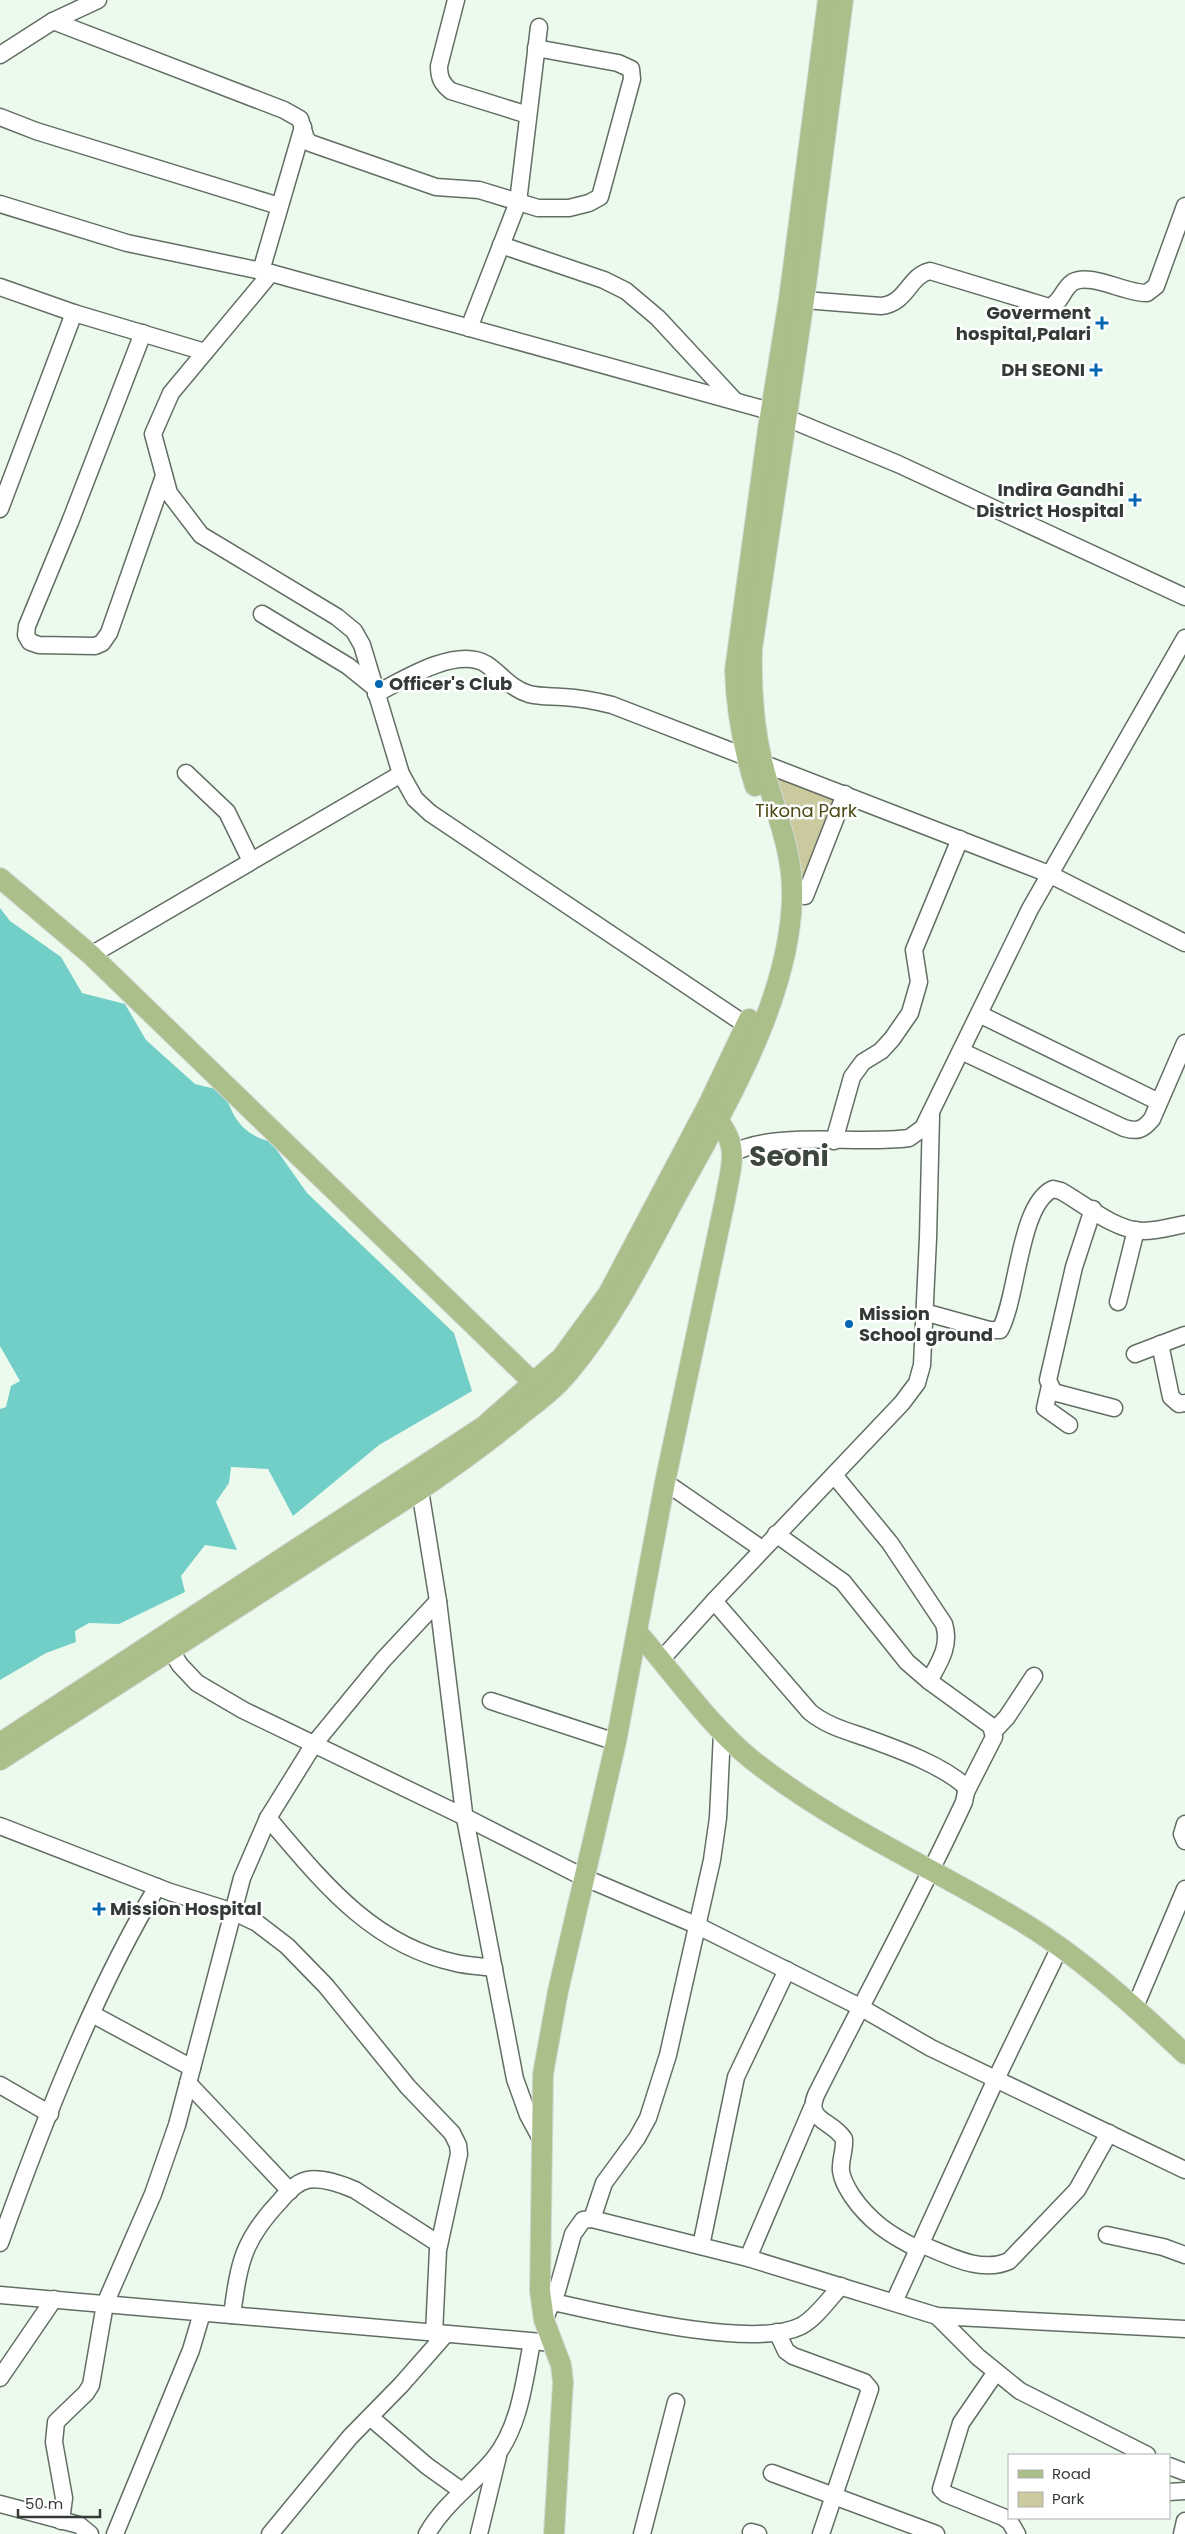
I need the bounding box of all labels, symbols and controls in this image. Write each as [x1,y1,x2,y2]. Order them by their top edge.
place label: Goverment hospital,Palari [956,300,1091,346]
marker: Goverment hospital,Palari [1095,316,1109,330]
place label: DH SEONI [1001,357,1085,382]
marker: DH SEONI [1089,363,1103,377]
place label: Indira Gandhi District Hospital [976,477,1124,523]
marker: Indira Gandhi District Hospital [1128,493,1142,507]
place label: Officer's Club [389,671,512,696]
marker: Officer's Club [373,678,385,690]
park label: Tikona Park [755,798,858,823]
district label: Seoni [749,1137,829,1176]
place label: Mission School ground [859,1301,993,1347]
marker: Mission School ground [843,1318,855,1330]
place label: Mission Hospital [110,1896,262,1921]
marker: Mission Hospital [92,1902,106,1916]
legend [1008,2454,1170,2519]
text: Road [1052,2463,1091,2484]
scale bar [18,2486,100,2518]
text: Park [1052,2488,1084,2509]
text: 50 m [25,2493,63,2514]

